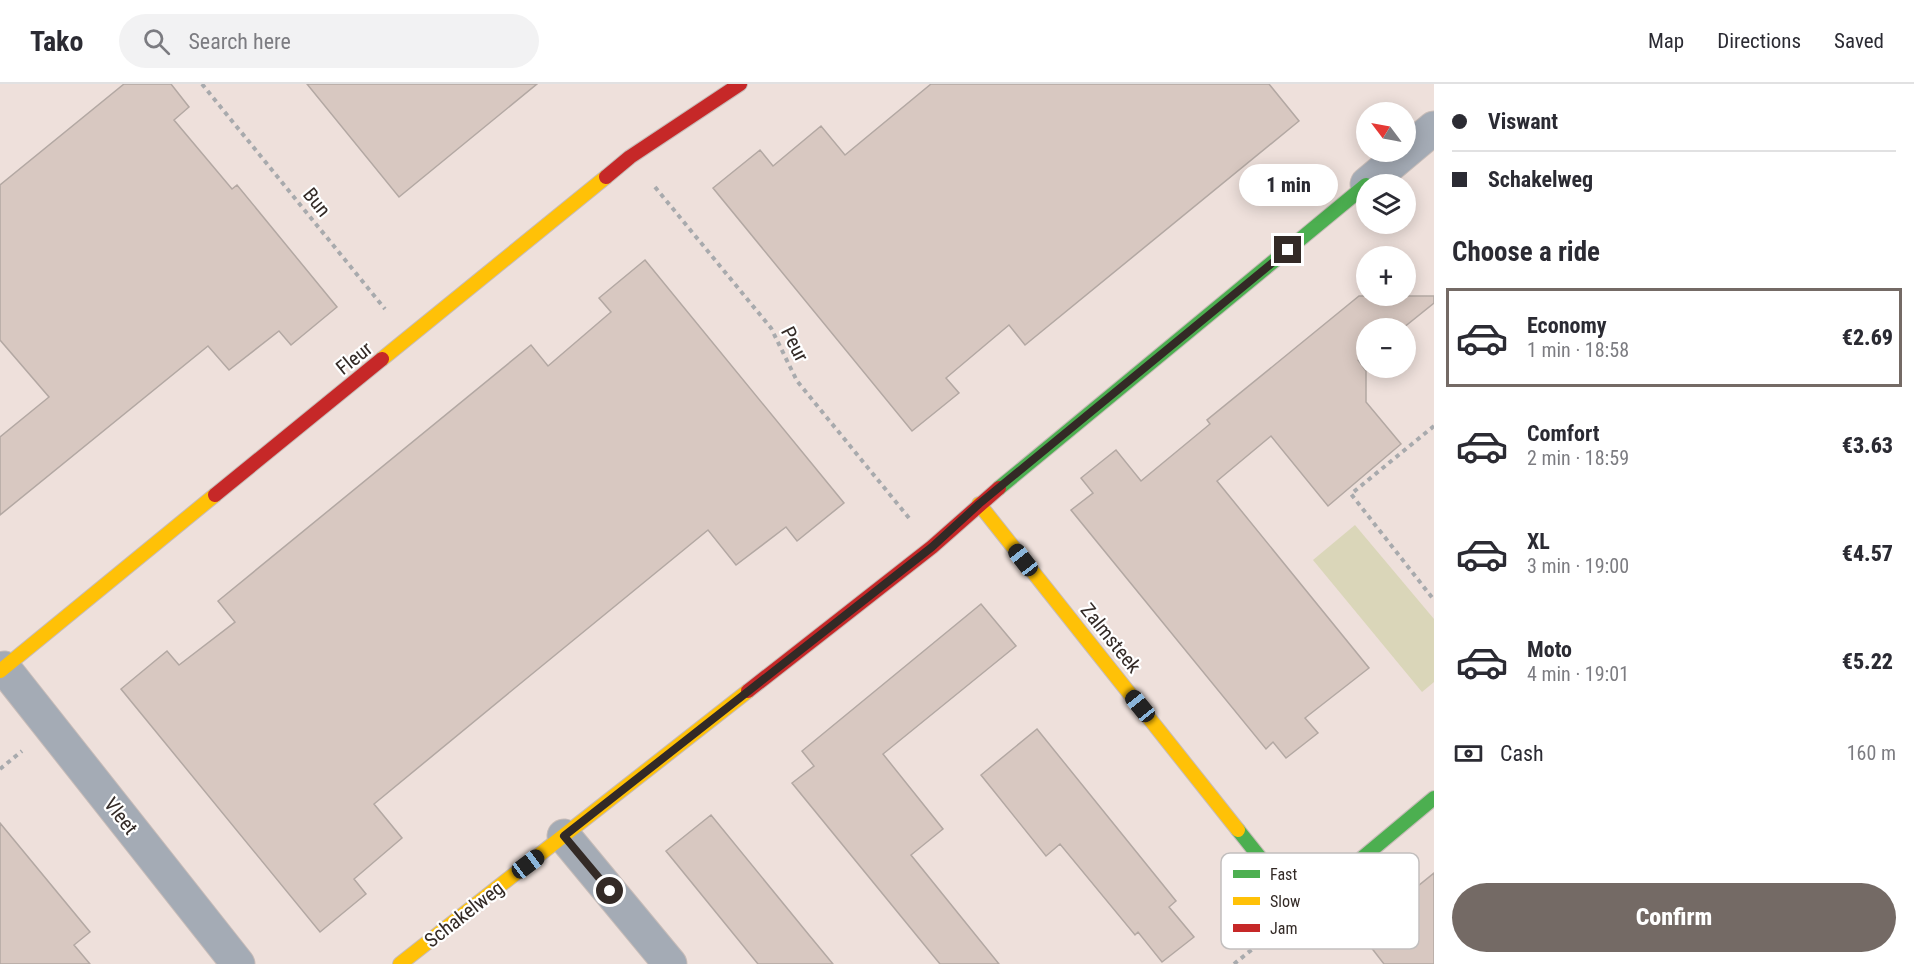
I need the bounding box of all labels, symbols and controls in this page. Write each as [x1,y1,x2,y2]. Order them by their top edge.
search box [119,14,539,68]
text: Tako [30,25,83,58]
icon: search [140,25,173,58]
text: Search here [188,29,291,54]
text: Map [1648,29,1684,53]
text: Directions [1717,29,1801,53]
text: Saved [1834,29,1884,53]
north arrow [1356,102,1416,162]
map controls [1356,102,1416,378]
text: Viswant [1488,109,1558,134]
callout: 1 min [1238,163,1338,205]
text: Schakelweg [1488,167,1593,192]
text: 1 min [1266,173,1311,197]
button: layers [1356,174,1416,234]
street label: Bun [298,183,336,221]
route end [1274,236,1301,263]
text: Choose a ride [1452,236,1600,268]
button: + [1356,246,1416,306]
icon: car [1455,311,1509,365]
text: Economy [1527,313,1607,338]
button: − [1356,318,1416,378]
street label: Peur [776,322,814,366]
text: €2.69 [1842,325,1893,350]
street label: Fleur [331,336,377,380]
text: 1 min · 18:58 [1527,338,1629,362]
icon: car [1455,419,1509,473]
text: Comfort [1527,421,1600,446]
text: €3.63 [1842,433,1893,458]
text: 2 min · 18:59 [1527,446,1629,470]
icon: car [1455,527,1509,581]
text: XL [1527,529,1550,554]
car [1005,540,1041,580]
text: €4.57 [1842,541,1893,566]
text: 3 min · 19:00 [1527,554,1629,578]
street label: Zalmsteek [1076,598,1146,678]
icon: car [1455,635,1509,689]
text: Moto [1527,637,1572,662]
text: €5.22 [1842,649,1893,674]
text: 4 min · 19:01 [1527,662,1629,686]
car [1122,686,1158,726]
icon: cash [1452,737,1485,770]
text: Cash [1500,741,1544,766]
text: 160 m [1847,741,1896,765]
street label: Vleet [99,793,143,839]
car [508,846,548,882]
legend [1221,853,1419,949]
text: Fast [1270,865,1297,884]
street label: Schakelweg [420,876,508,952]
route start [596,877,623,904]
button: Confirm [1452,883,1896,952]
text: Slow [1270,892,1300,911]
text: Jam [1270,919,1297,938]

